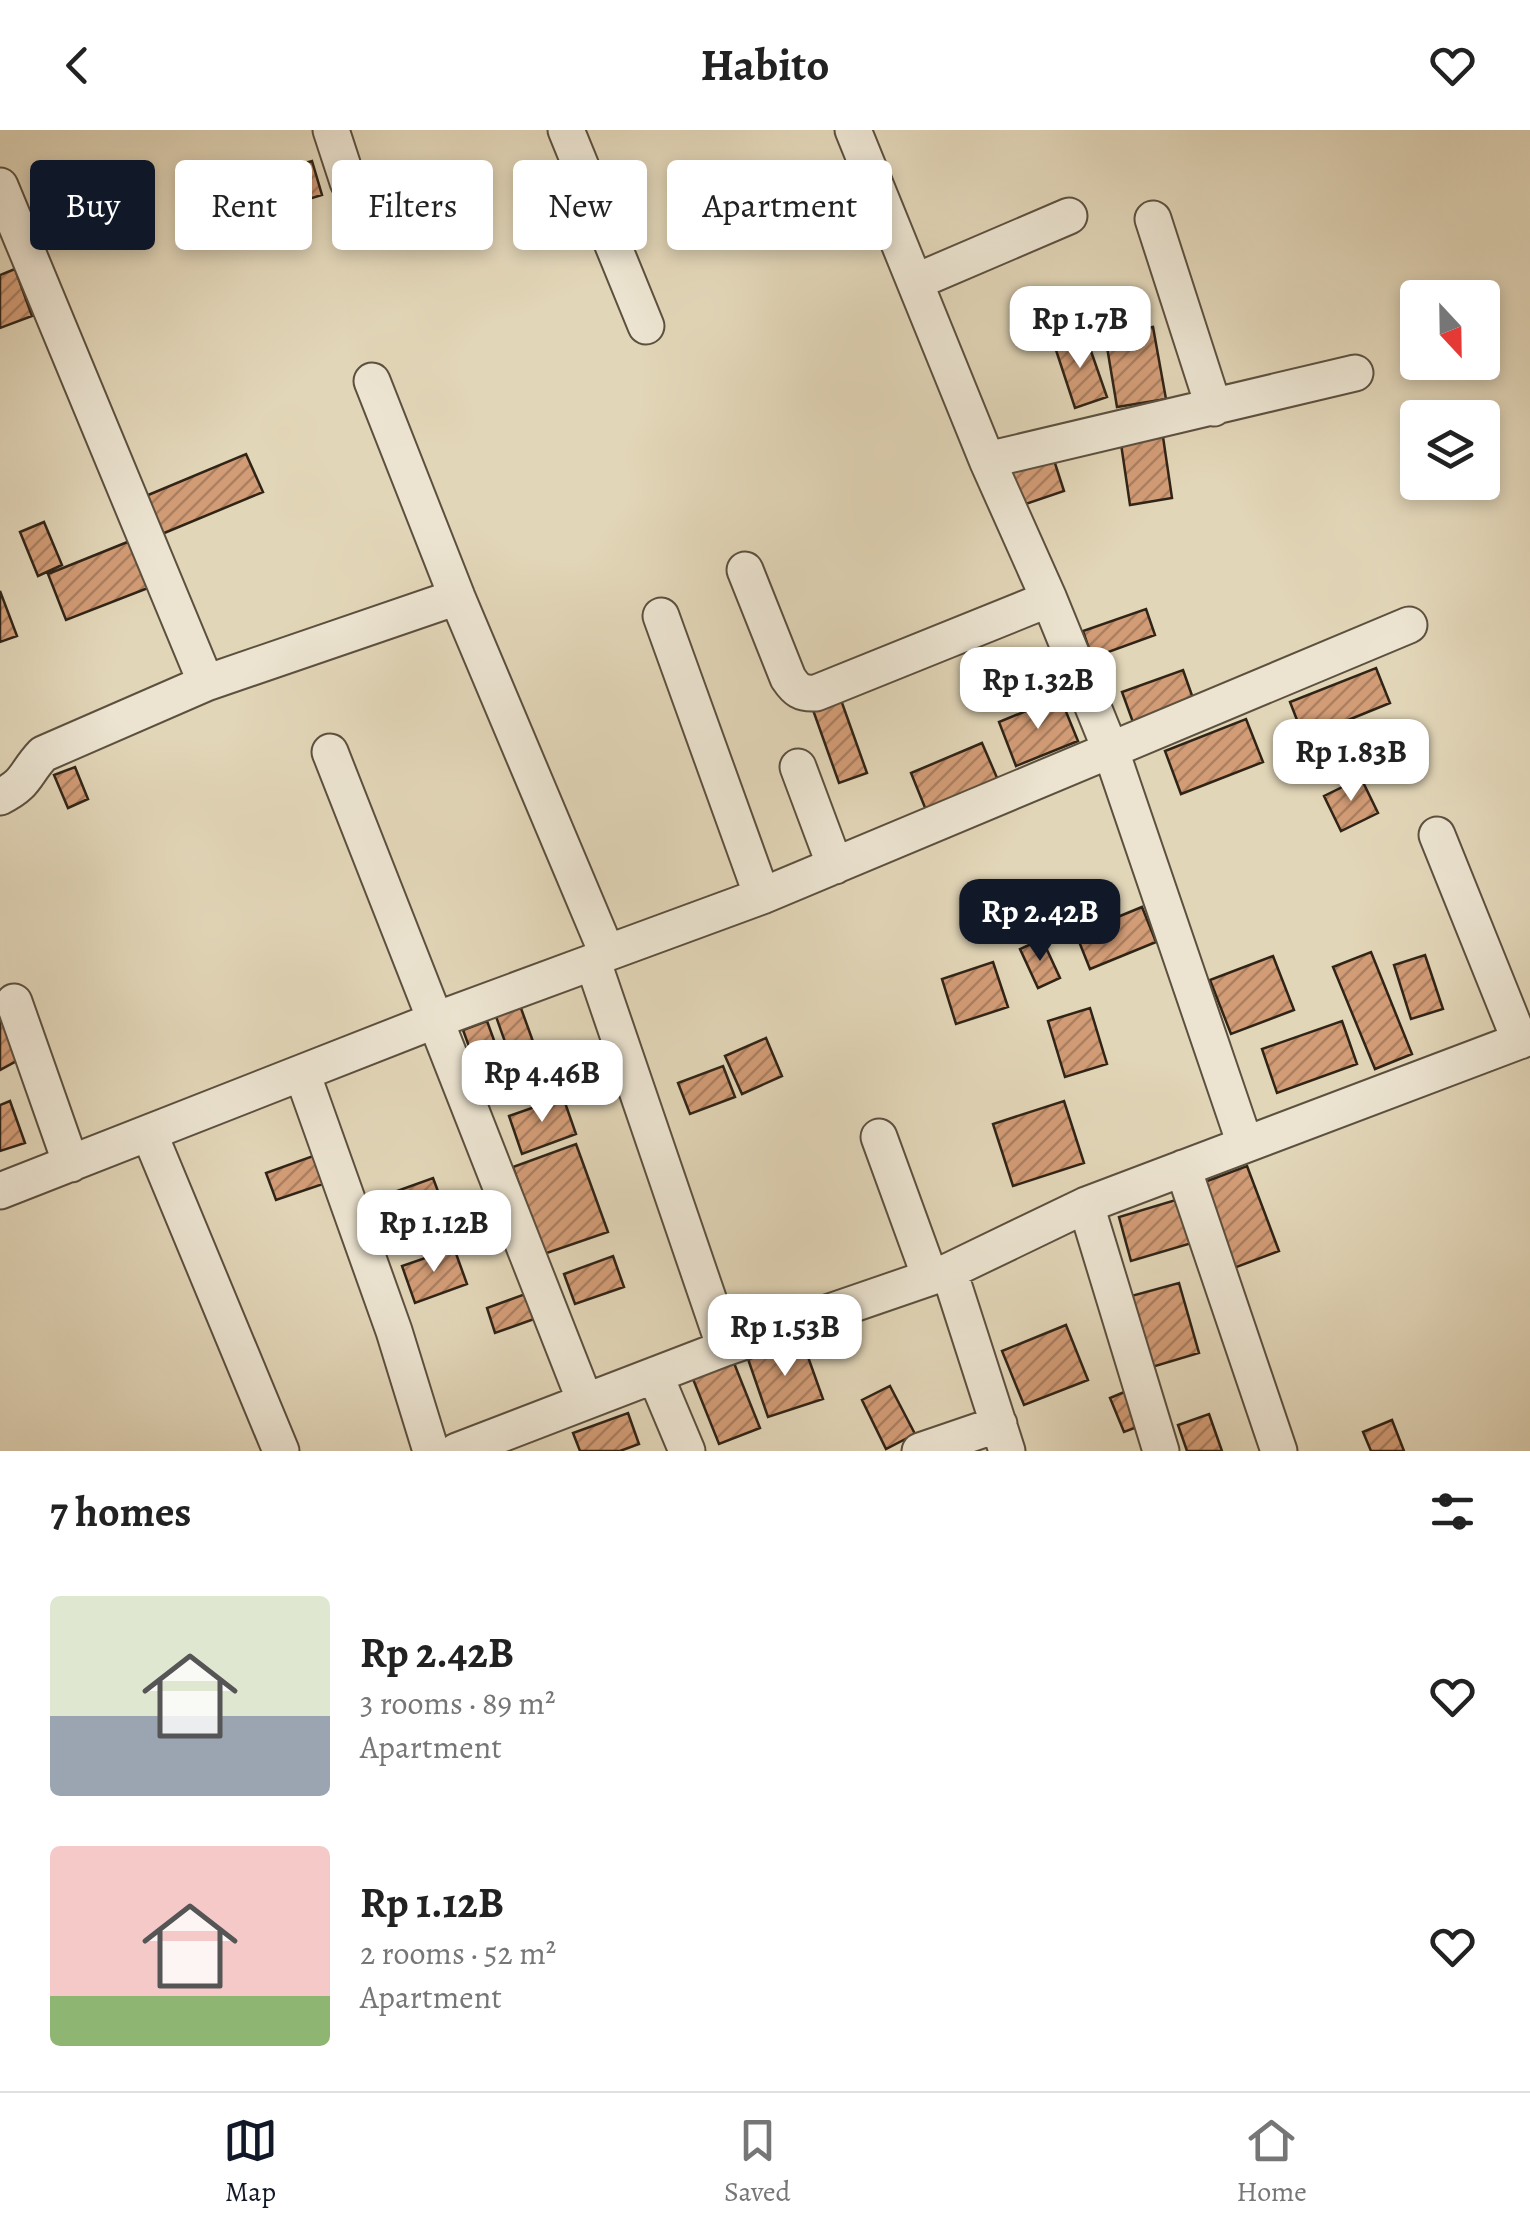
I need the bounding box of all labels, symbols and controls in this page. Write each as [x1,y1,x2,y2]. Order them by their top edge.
text: Habito [700,34,830,96]
icon: back [50,38,105,93]
icon: heart [1425,38,1480,93]
chip: Buy [30,160,155,250]
chip: Rent [175,160,312,250]
chip: Filters [332,160,493,250]
chip: New [513,160,647,250]
chip: Apartment [667,160,892,250]
north arrow [1400,280,1500,380]
map controls [1400,280,1500,500]
pin: Rp 1.7B [988,286,1172,371]
text: Rp 1.7B [1032,296,1128,340]
button: layers [1400,400,1500,500]
pin: Rp 1.32B [935,647,1141,732]
text: Rp 1.32B [982,657,1094,701]
pin: Rp 1.83B [1248,719,1454,804]
text: Rp 1.83B [1295,729,1407,773]
pin: Rp 2.42B [937,879,1143,964]
text: Rp 2.42B [981,889,1099,933]
pin: Rp 4.46B [439,1040,645,1125]
text: Rp 4.46B [484,1050,600,1094]
pin: Rp 1.12B [331,1190,537,1275]
text: Rp 1.12B [379,1200,489,1244]
pin: Rp 1.53B [682,1294,888,1379]
text: Rp 1.53B [730,1304,840,1348]
text: 7 homes [50,1483,191,1540]
icon: filters [1425,1484,1480,1539]
text: Rp 2.42B [360,1624,514,1681]
icon: home [130,1636,250,1756]
icon: heart [1425,1669,1480,1724]
text: 3 rooms · 89 m² [360,1681,556,1725]
text: Apartment [360,1725,502,1769]
text: Rp 1.12B [360,1874,504,1931]
icon: home [130,1886,250,2006]
icon: heart [1425,1919,1480,1974]
text: 2 rooms · 52 m² [360,1931,556,1975]
text: Apartment [360,1975,502,2019]
tab: Map [223,2113,278,2211]
tab: Saved [724,2113,791,2211]
tab: Home [1237,2113,1307,2211]

